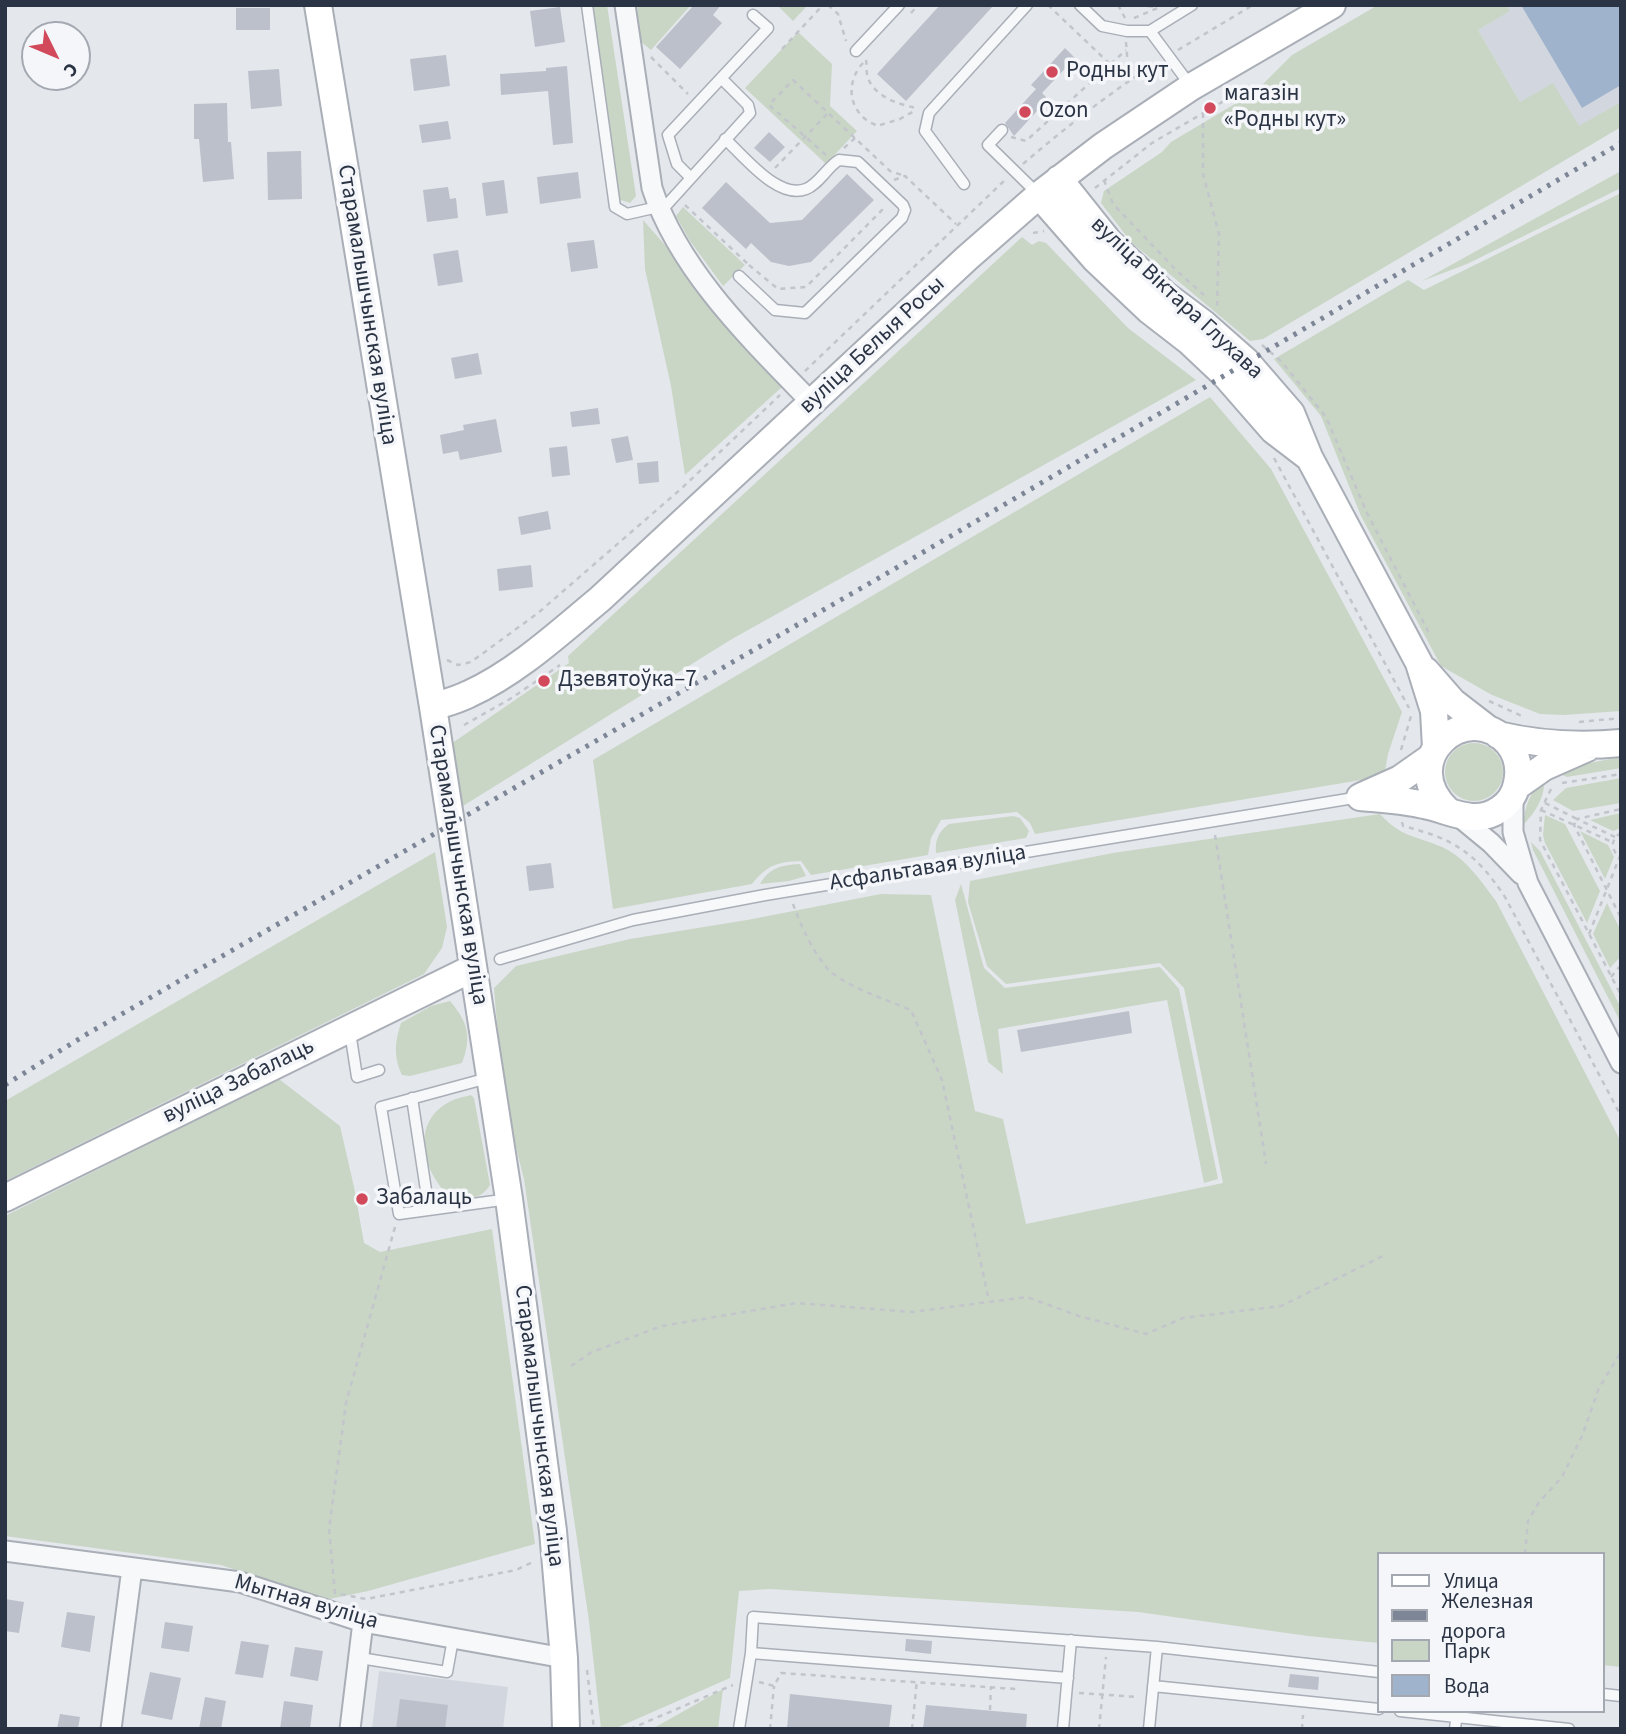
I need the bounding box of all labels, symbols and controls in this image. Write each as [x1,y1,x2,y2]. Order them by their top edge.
north arrow [21,21,91,91]
text: С [57,56,84,83]
place label: Родны кут [1066,58,1169,86]
marker: Родны кут [1044,64,1060,80]
place label: магазін «Родны кут» [1224,81,1346,135]
place label: Ozon [1039,98,1089,126]
marker: магазін «Родны кут» [1202,100,1218,116]
marker: Ozon [1017,104,1033,120]
street label: Старамалышчынская вуліца [330,163,402,447]
street label: вуліца Віктара Глухава [1084,212,1268,386]
street label: вуліца Белыя Росы [794,271,952,421]
place label: Дзевятоўка–7 [558,667,697,695]
marker: Дзевятоўка–7 [536,673,552,689]
street label: Старамалышчынская вуліца [421,723,493,1007]
street label: Асфальтавая вуліца [828,840,1028,898]
street label: вуліца Забалаць [159,1033,319,1131]
place label: Забалаць [376,1185,472,1213]
marker: Забалаць [354,1191,370,1207]
street label: Старамалышчынская вуліца [507,1283,569,1569]
legend [1378,1552,1605,1713]
text: Улица [1444,1566,1499,1596]
street label: Мытная вуліца [231,1569,381,1637]
text: Железная дорога [1442,1586,1534,1646]
text: Парк [1444,1636,1490,1666]
text: Вода [1444,1671,1490,1701]

